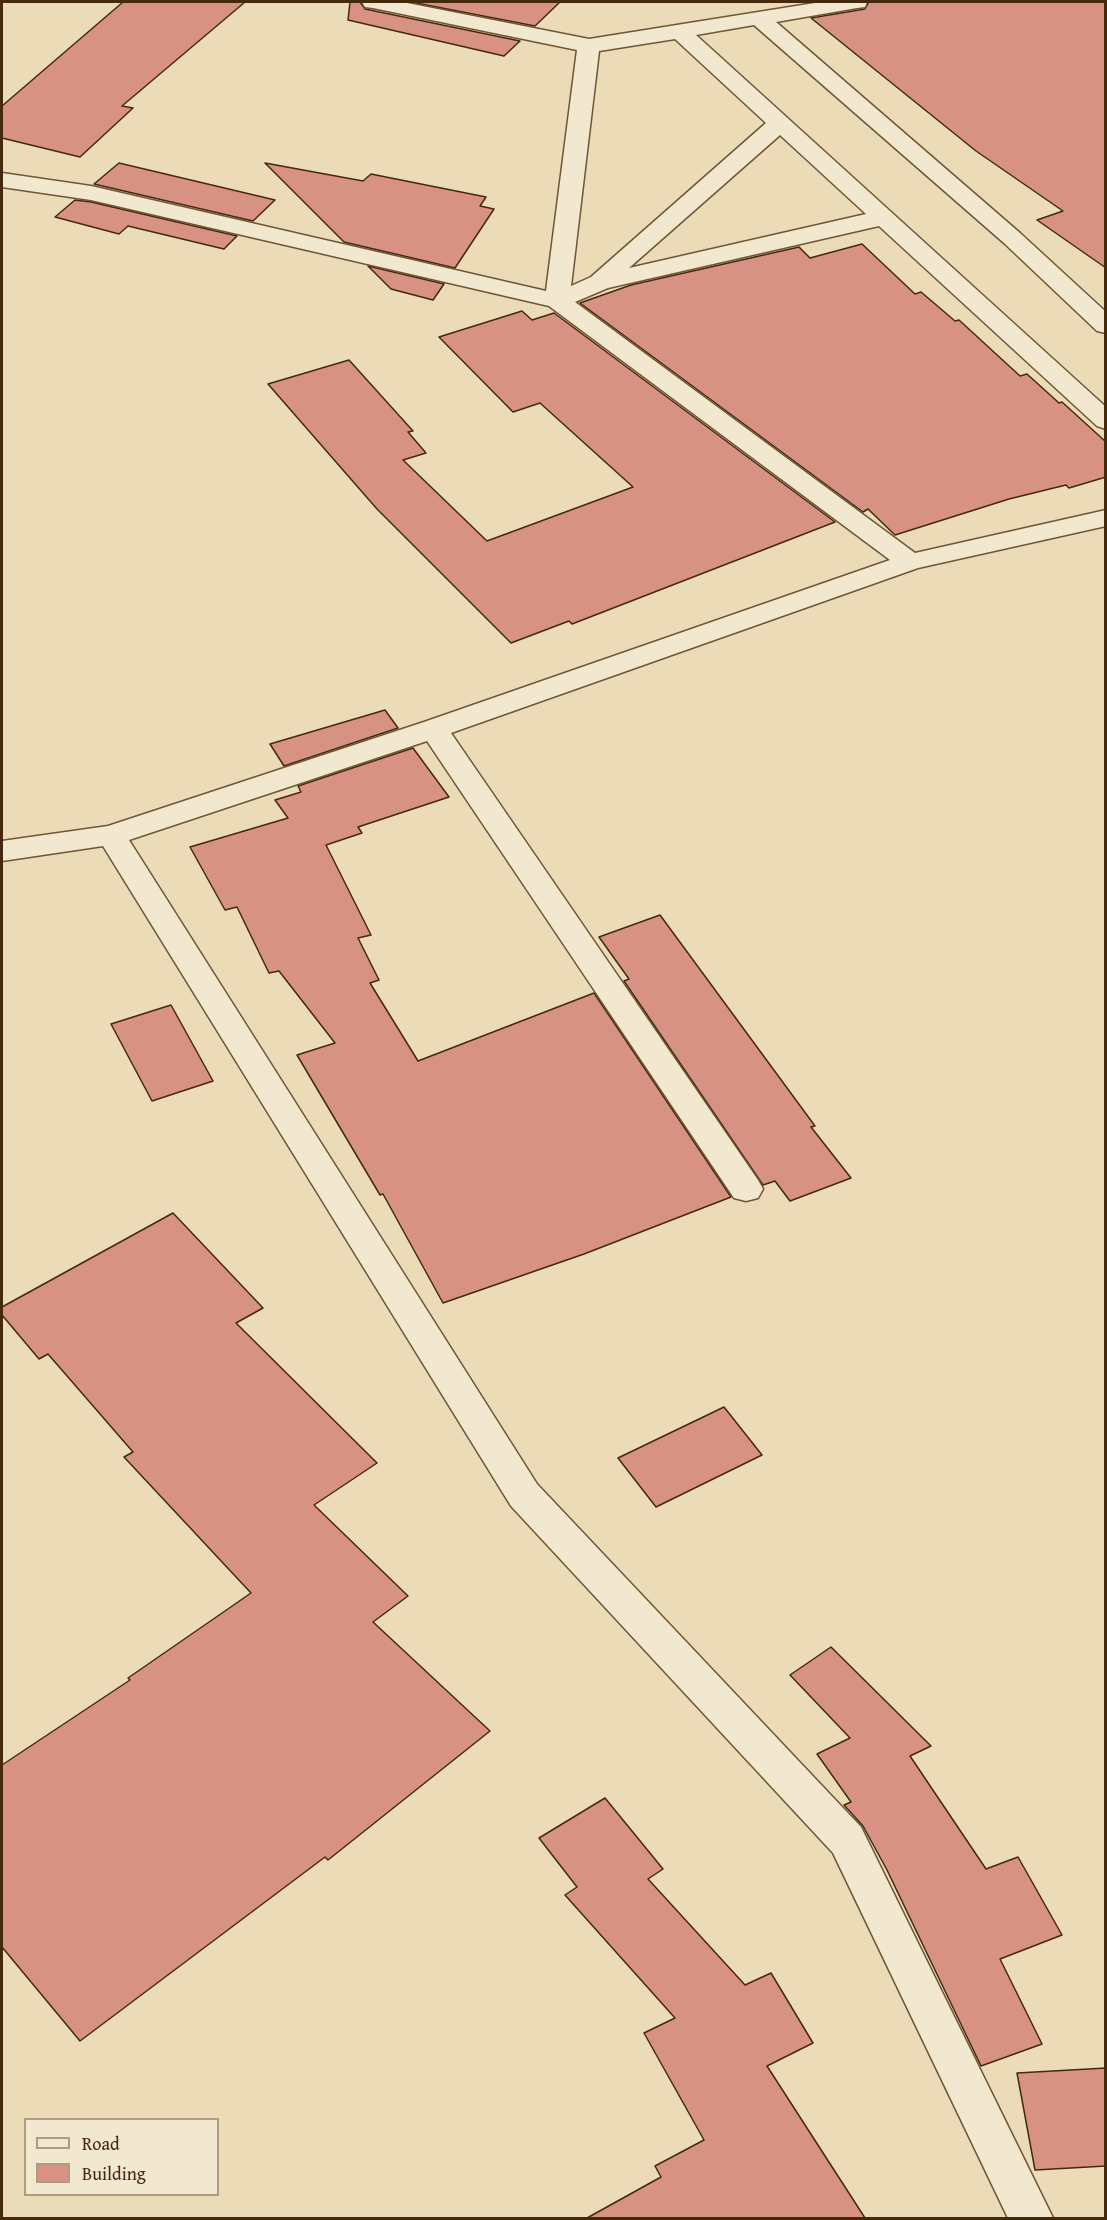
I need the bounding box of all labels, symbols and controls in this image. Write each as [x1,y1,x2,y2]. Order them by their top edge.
legend [24,2118,219,2196]
text: Road [82,2130,120,2157]
text: Building [82,2160,146,2187]

